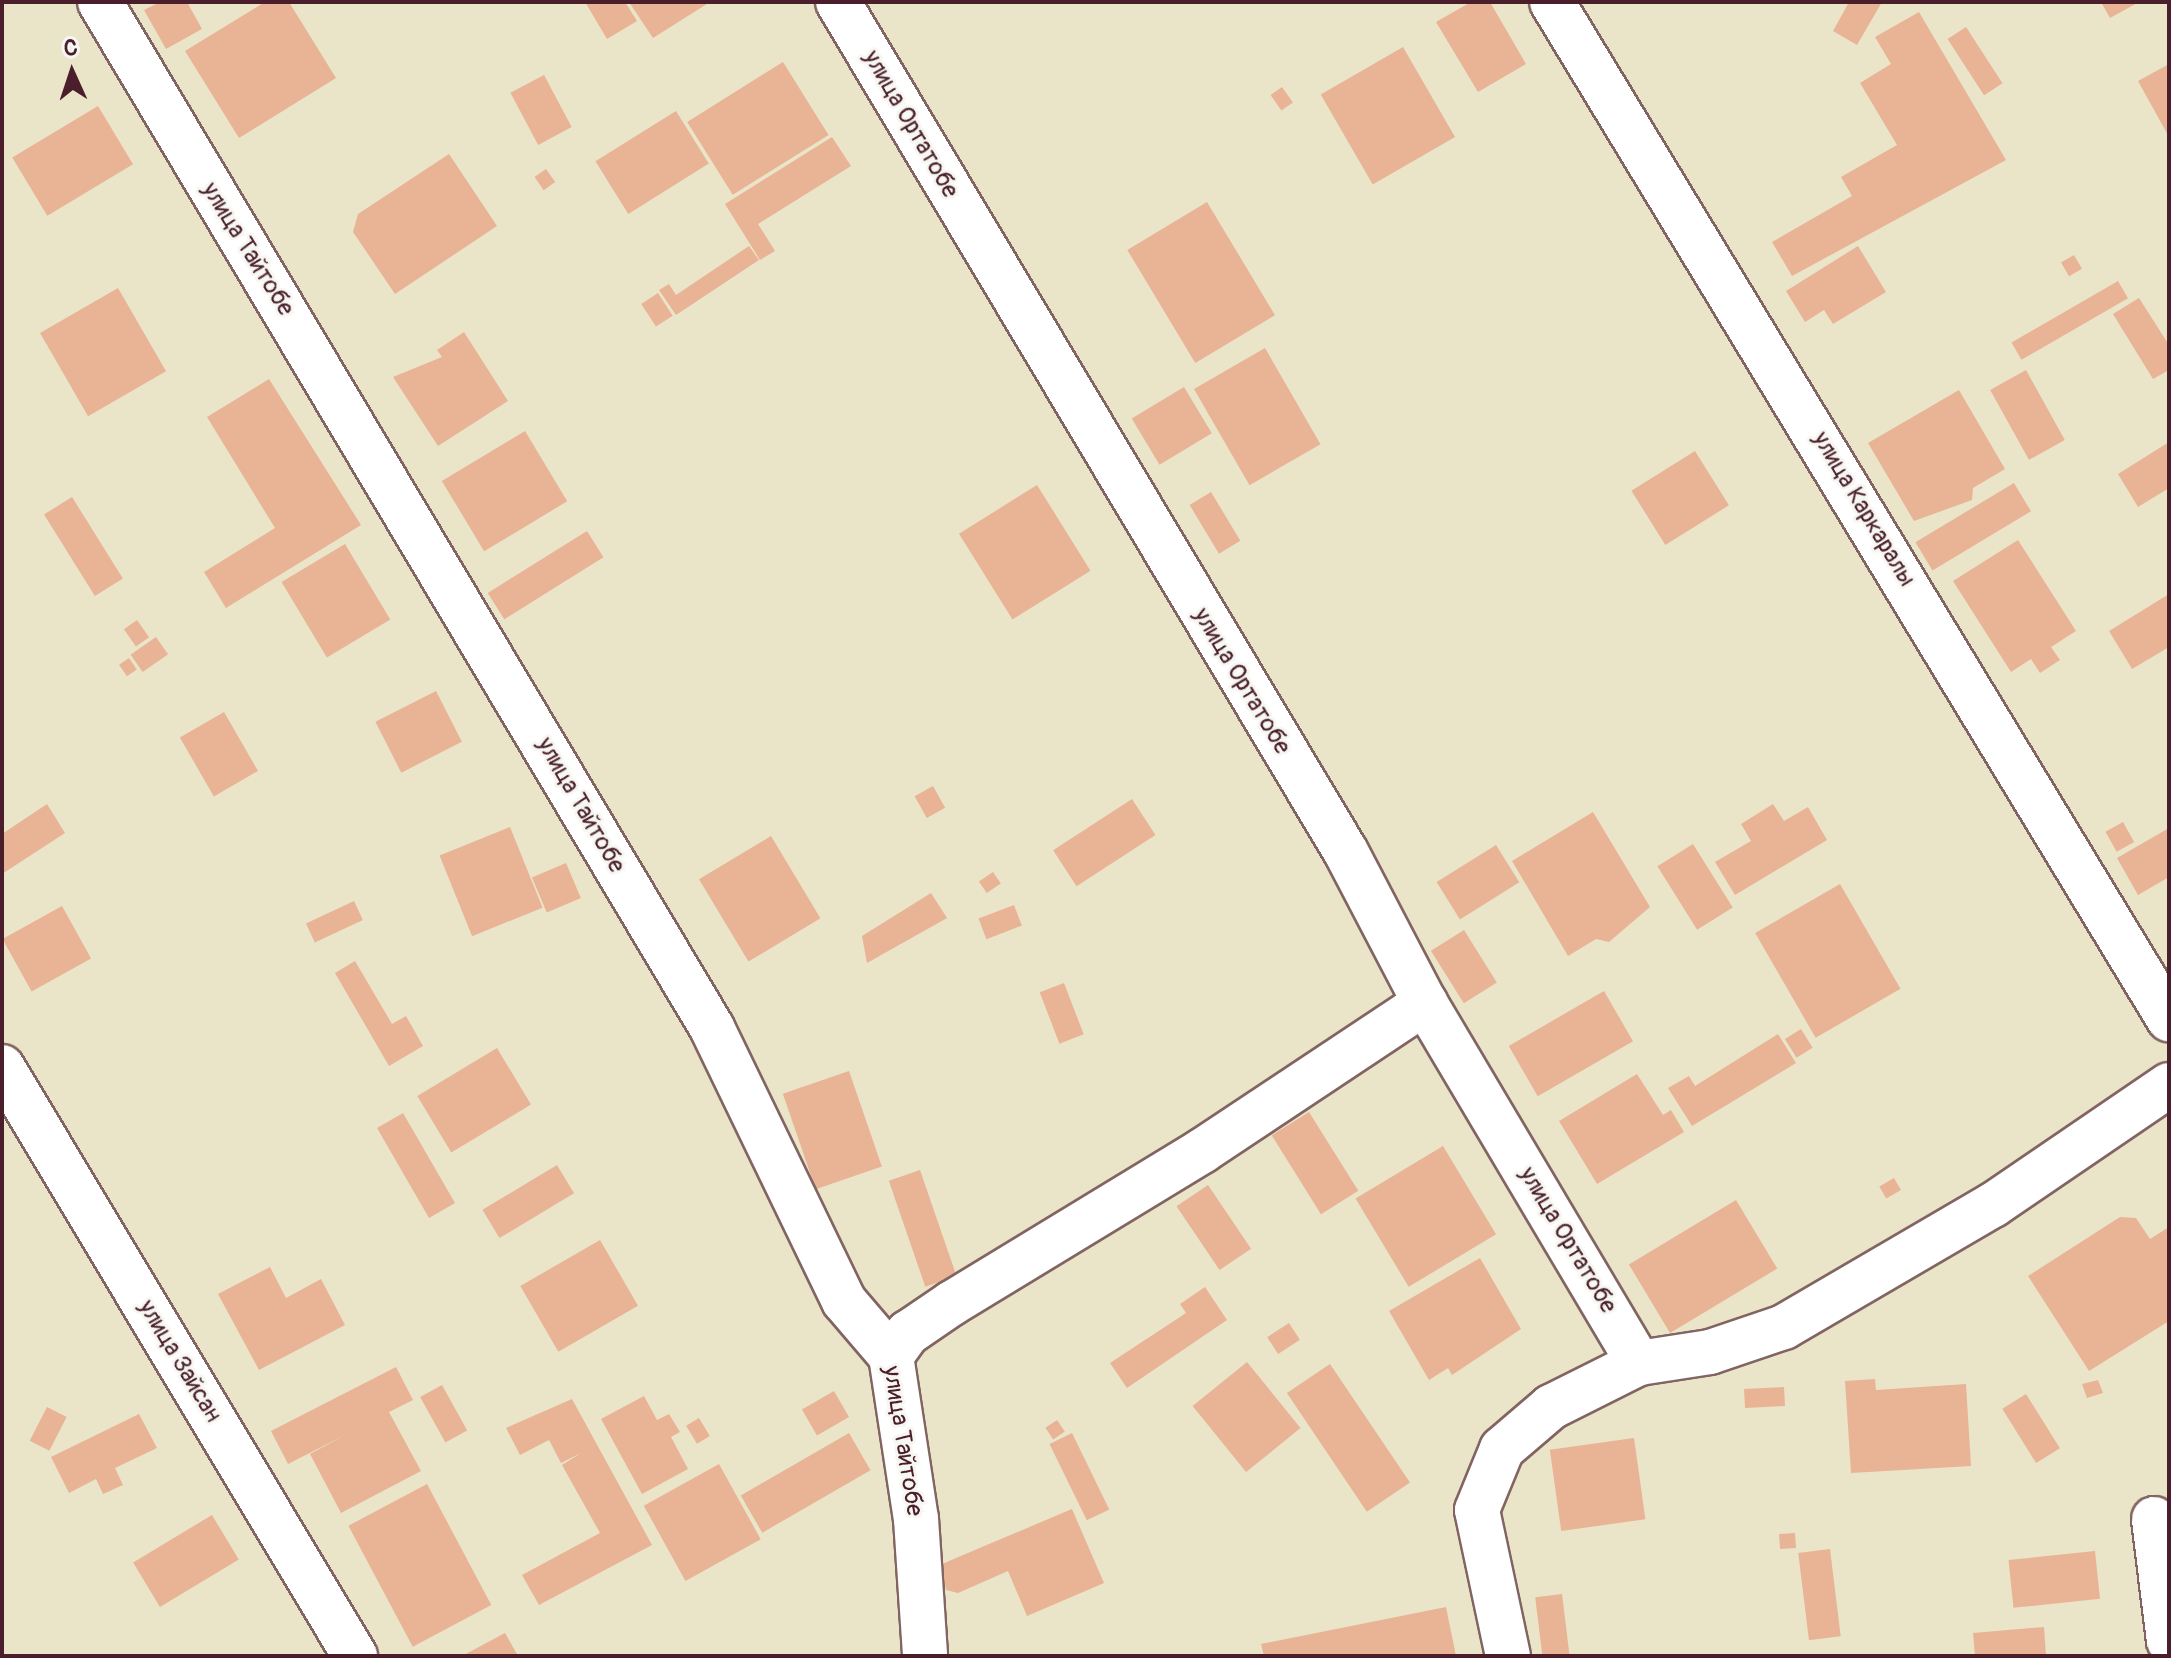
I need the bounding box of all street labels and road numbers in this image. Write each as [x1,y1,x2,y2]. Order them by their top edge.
street label: улица Ортатобе [857,45,965,203]
street label: улица Тайтобе [196,177,300,321]
street label: улица Каркаралы [1807,426,1921,592]
street label: улица Ортатобе [1187,603,1297,759]
street label: улица Тайтобе [531,732,631,878]
street label: улица Ортатобе [1513,1162,1623,1318]
street label: улица Зайсан [132,1295,228,1427]
street label: улица Тайтобе [877,1364,929,1518]

